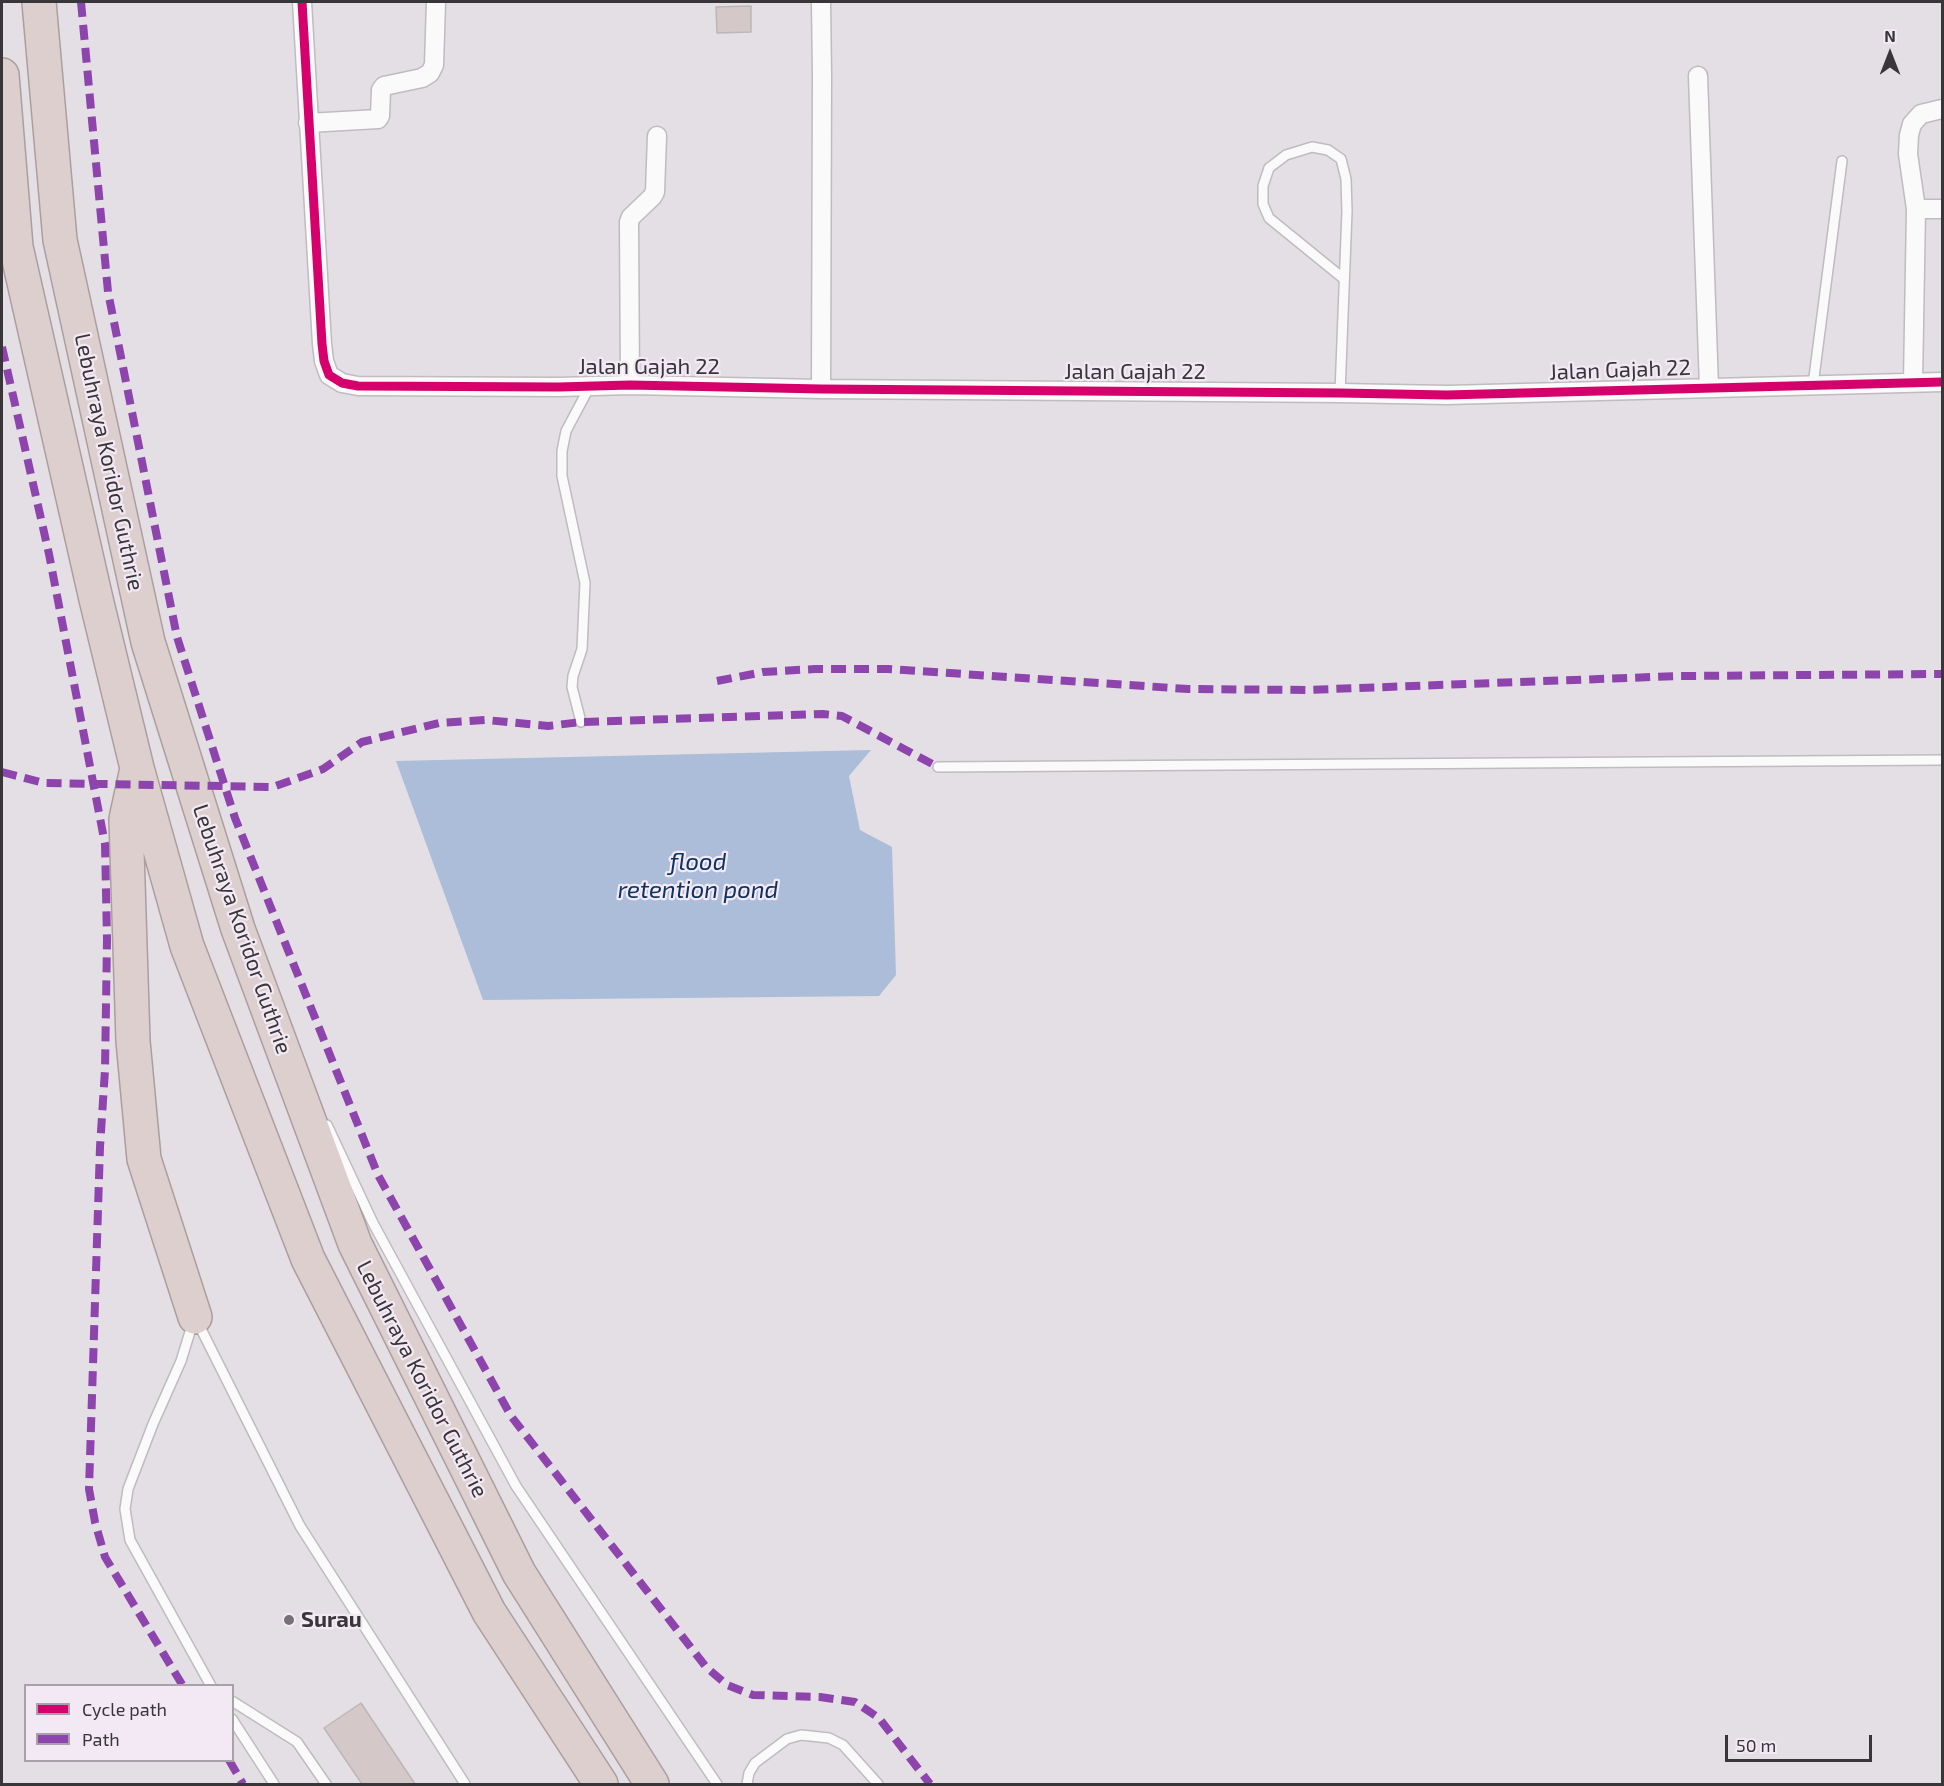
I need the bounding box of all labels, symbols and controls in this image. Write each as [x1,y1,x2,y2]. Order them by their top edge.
north arrow [1860,24,1920,84]
text: N [1884,26,1896,45]
street label: Lebuhraya Koridor Guthrie [69,331,149,593]
street label: Jalan Gajah 22 [578,354,720,380]
street label: Jalan Gajah 22 [1549,354,1691,386]
street label: Jalan Gajah 22 [1064,359,1206,385]
street label: Lebuhraya Koridor Guthrie [187,801,297,1057]
water label: flood retention pond [618,848,778,904]
street label: Lebuhraya Koridor Guthrie [351,1256,493,1502]
place label: Surau [301,1607,362,1633]
marker: Surau [282,1613,296,1627]
legend [24,1684,234,1762]
text: Cycle path [82,1698,167,1720]
scale bar [1728,1723,1875,1761]
text: Path [82,1728,120,1750]
text: 50 m [1736,1734,1776,1756]

